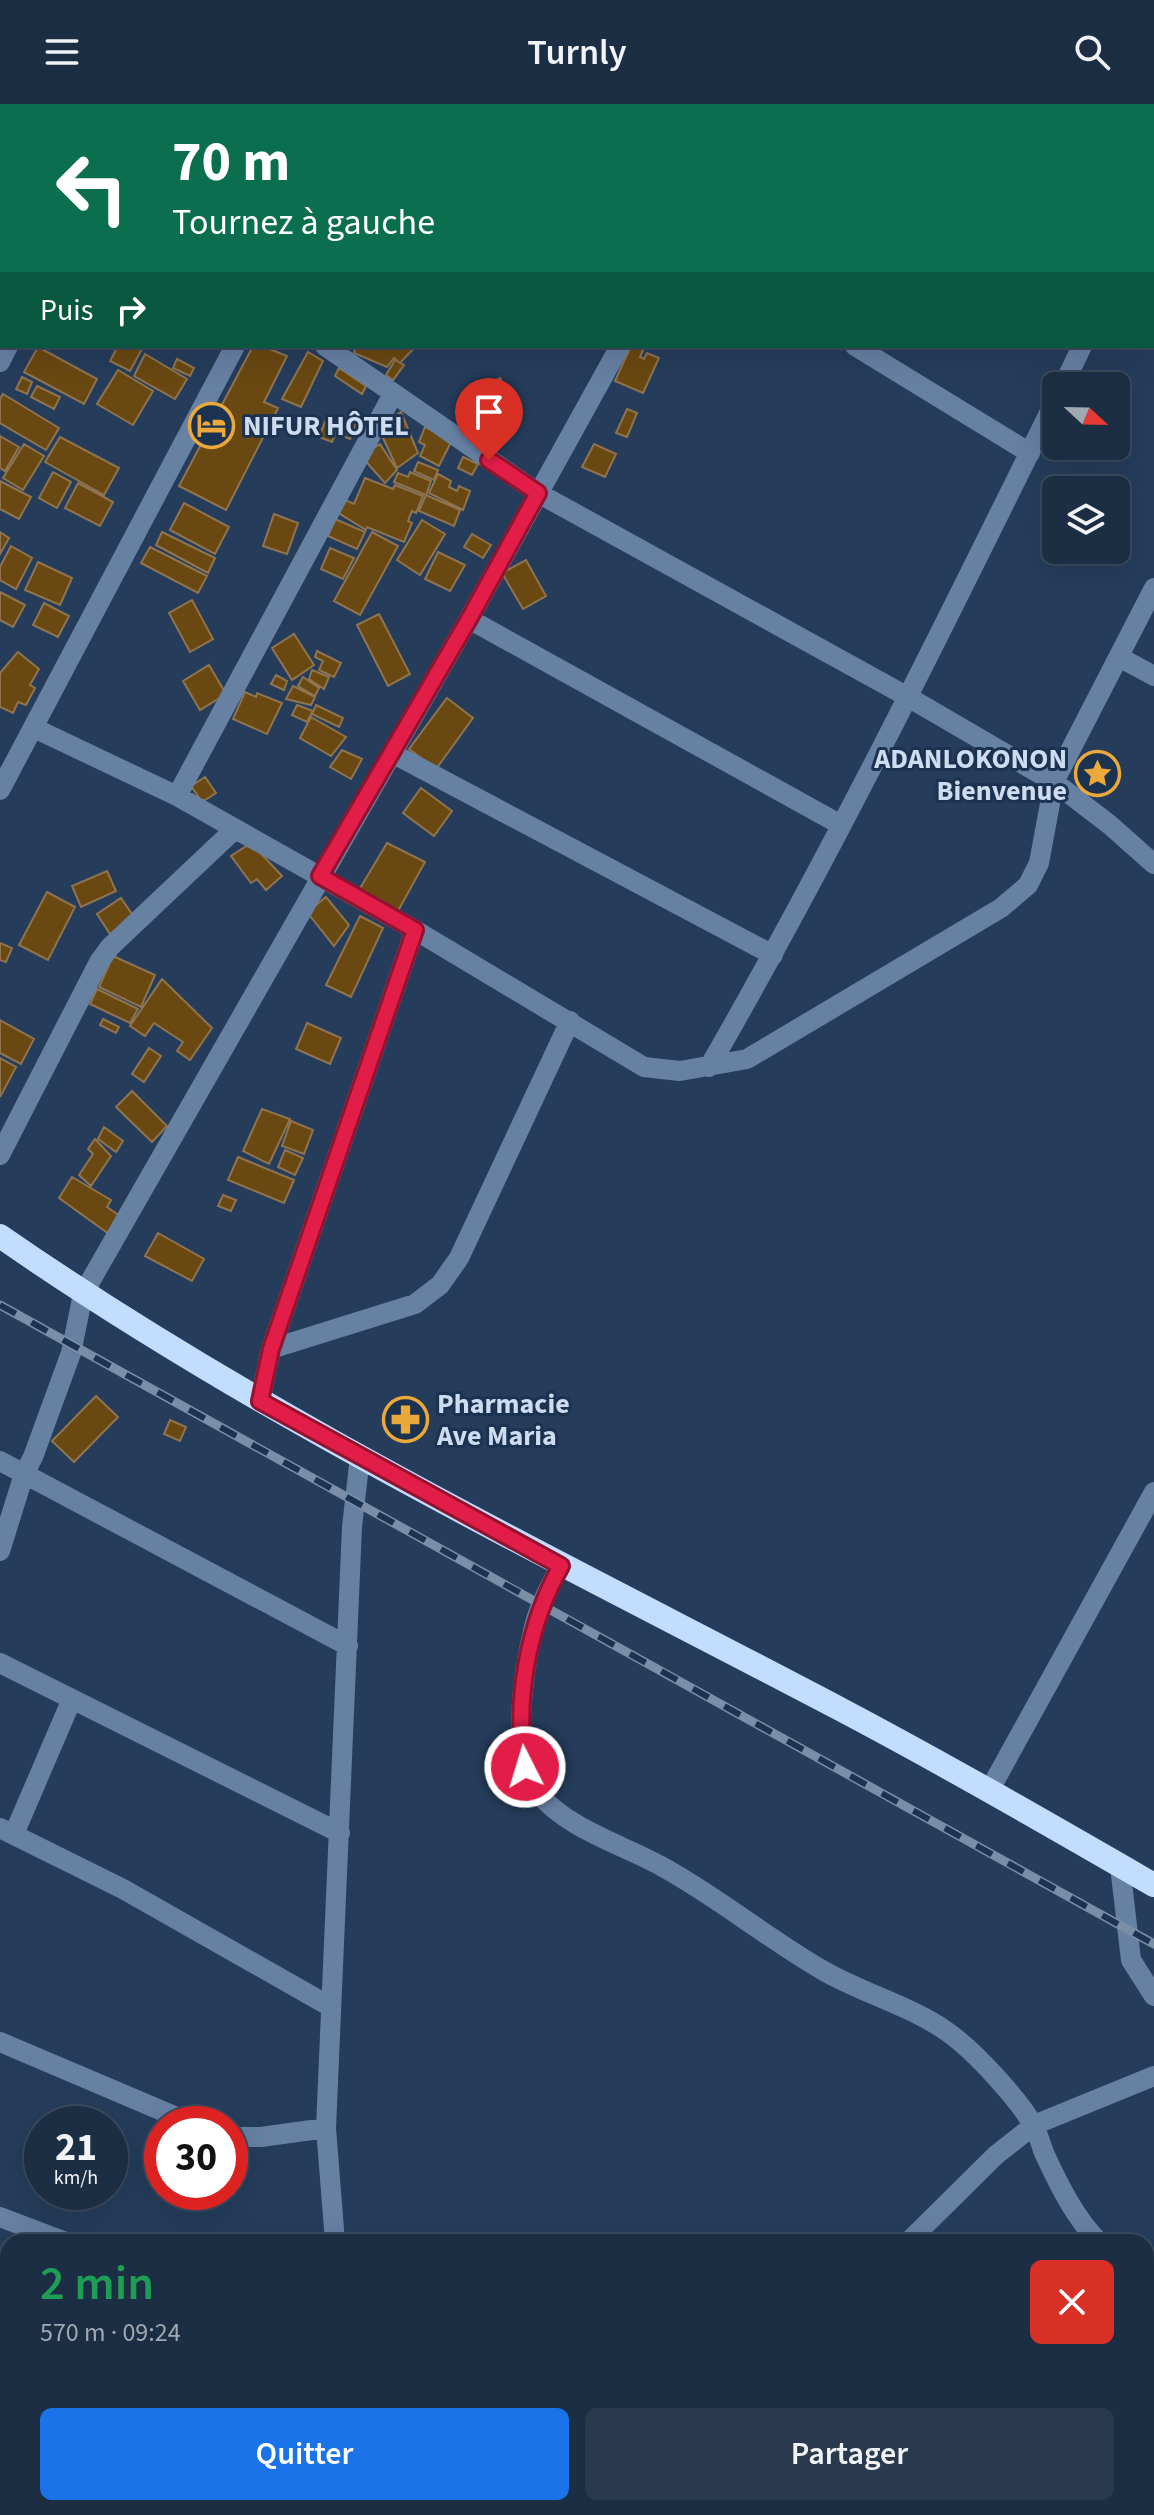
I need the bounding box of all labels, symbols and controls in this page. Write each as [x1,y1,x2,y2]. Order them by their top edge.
text: Turnly [527,27,627,78]
icon: menu [40,30,84,74]
icon: search [1070,30,1114,74]
text: 70 m [172,123,290,202]
icon: left [40,136,144,240]
text: Tournez à gauche [172,197,435,248]
icon: right [109,288,153,332]
text: Puis [40,289,93,332]
north arrow [1042,372,1130,460]
map controls [1042,372,1130,564]
pin [455,378,523,460]
icon: arrive [467,390,511,434]
hotel icon: NIFUR HÔTEL [188,401,236,449]
place label: NIFUR HÔTEL [243,406,409,446]
button: layers [1042,476,1130,564]
place label: ADANLOKONON Bienvenue [873,739,1067,811]
place icon: ADANLOKONON Bienvenue [1074,750,1122,798]
place label: Pharmacie Ave Maria [436,1384,570,1456]
pharmacy icon: Pharmacie Ave Maria [382,1395,430,1443]
position arrow [483,1725,567,1809]
speed limit sign: 30 [144,2106,248,2210]
text: 21 [55,2119,97,2176]
text: km/h [54,2164,98,2192]
text: 2 min [40,2250,154,2318]
button: close [1030,2260,1114,2344]
text: 570 m · 09:24 [40,2314,181,2351]
button: Quitter [40,2408,569,2500]
button: Partager [585,2408,1114,2500]

